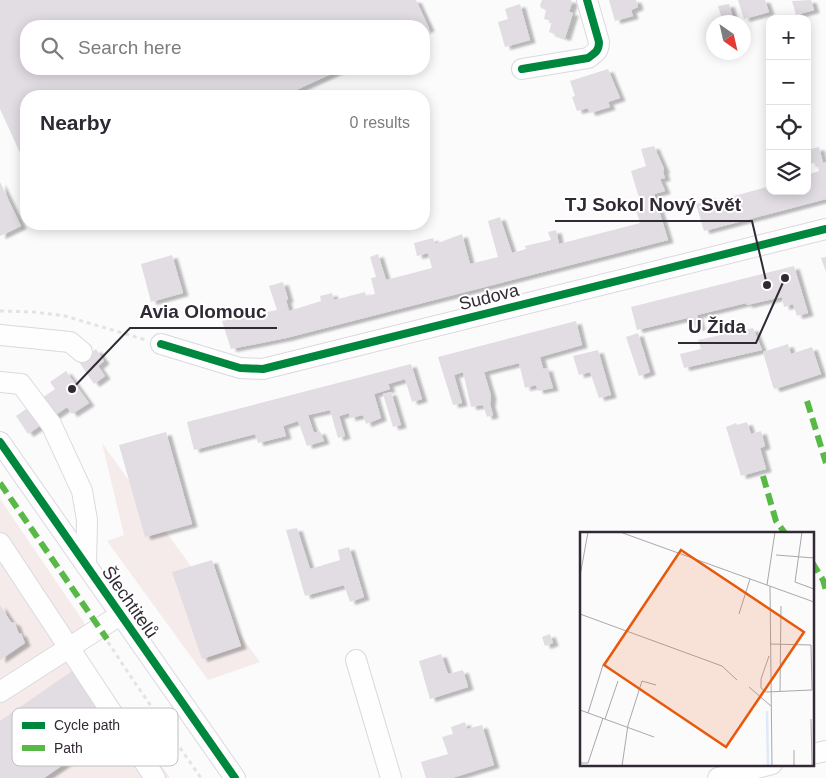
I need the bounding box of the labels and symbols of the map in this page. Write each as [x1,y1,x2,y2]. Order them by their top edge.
north arrow [706,15,751,60]
callout: TJ Sokol Nový Svět [555,187,752,221]
text: TJ Sokol Nový Svět [565,194,742,215]
street label: Sudova [457,280,522,314]
callout: Avia Olomouc [130,294,277,328]
text: Avia Olomouc [139,301,267,322]
callout: U Žida [678,309,756,343]
text: U Žida [688,316,746,337]
inset map [580,532,814,766]
street label: Šlechtitelů [98,562,163,642]
legend [12,708,178,766]
text: Cycle path [54,717,120,733]
text: Path [54,740,83,756]

